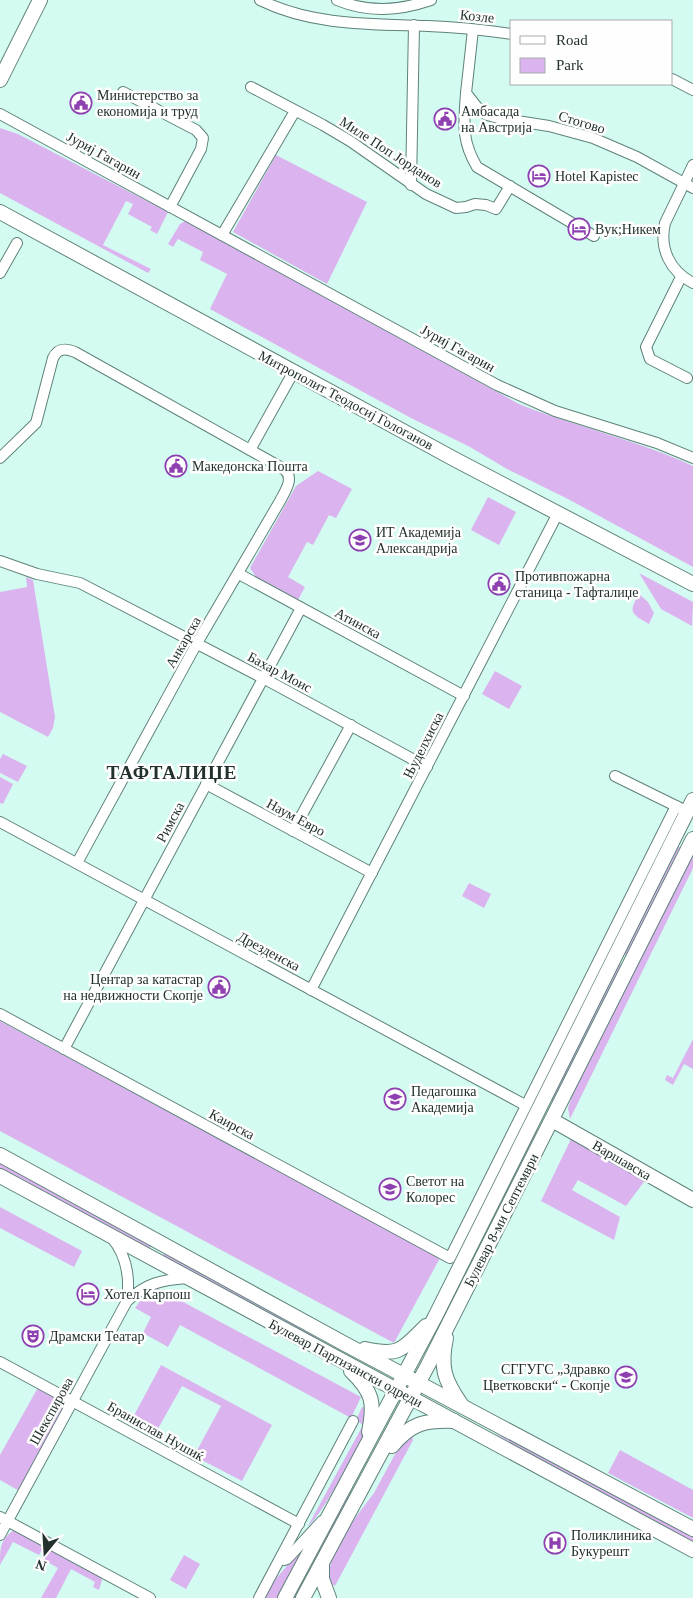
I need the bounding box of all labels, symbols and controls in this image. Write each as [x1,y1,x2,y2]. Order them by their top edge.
street label: Козле [459,7,495,26]
legend [510,20,673,85]
text: Road [556,32,588,48]
text: Park [556,57,584,73]
place label: Министерство за економија и труд [97,88,199,119]
public building icon: Министерство за економија и труд [69,91,93,115]
place label: Амбасада на Австрија [461,104,533,135]
public building icon: Амбасада на Австрија [433,107,457,131]
street label: Стогово [557,108,607,137]
street label: Миле Поп Јорданов [337,114,445,191]
street label: Јуриј Гагарин [64,129,144,182]
hotel icon: Hotel Kapistec [527,164,551,188]
place label: Hotel Kapistec [555,169,639,184]
hotel icon: Вук;Никем [567,217,591,241]
place label: Вук;Никем [595,222,661,237]
street label: Јуриј Гагарин [418,322,498,375]
street label: Митрополит Теодосиј Гологанов [256,348,436,453]
public building icon: Македонска Пошта [164,454,188,478]
place label: Македонска Пошта [192,459,308,474]
place label: ИТ Академија Александрија [376,525,462,556]
school or university icon: ИТ Академија Александрија [348,528,372,552]
place label: Противпожарна станица - Тафталиџе [515,569,638,600]
public building icon: Противпожарна станица - Тафталиџе [487,572,511,596]
street label: Атинска [332,605,384,642]
street label: Анкарска [163,613,204,670]
street label: Бахар Моис [245,649,314,696]
street label: Њуделхиска [400,709,447,781]
district label: ТАФТАЛИЏЕ [107,762,237,783]
street label: Наум Евро [264,796,328,839]
street label: Римска [154,799,188,845]
street label: Дрезденска [235,929,303,974]
place label: Центар за катастар на недвижности Скопје [63,972,203,1003]
public building icon: Центар за катастар на недвижности Скопје [207,975,231,999]
place label: Педагошка Академија [411,1084,477,1115]
school or university icon: Педагошка Академија [383,1087,407,1111]
street label: Каирска [207,1106,258,1143]
street label: Варшавска [590,1138,654,1184]
street label: Булевар 8-ми Септември [461,1151,542,1289]
place label: Светот на Колорес [406,1174,465,1205]
school or university icon: Светот на Колорес [378,1177,402,1201]
hotel icon: Хотел Карпош [76,1282,100,1306]
place label: Хотел Карпош [104,1287,191,1302]
street label: Булевар Партизански одреди [266,1316,426,1411]
theatre icon: Драмски Театар [21,1324,45,1348]
place label: Драмски Театар [49,1329,144,1344]
place label: СГГУГС „Здравко Цветковски“ - Скопје [483,1362,610,1393]
school or university icon: СГГУГС „Здравко Цветковски“ - Скопје [614,1365,638,1389]
street label: Шекспирова [27,1374,76,1448]
street label: Бранислав Нушиќ [105,1399,207,1464]
north arrow [20,1528,70,1578]
place label: Поликлиника Букурешт [571,1528,652,1559]
hospital icon: Поликлиника Букурешт [543,1531,567,1555]
text: N [34,1556,48,1574]

